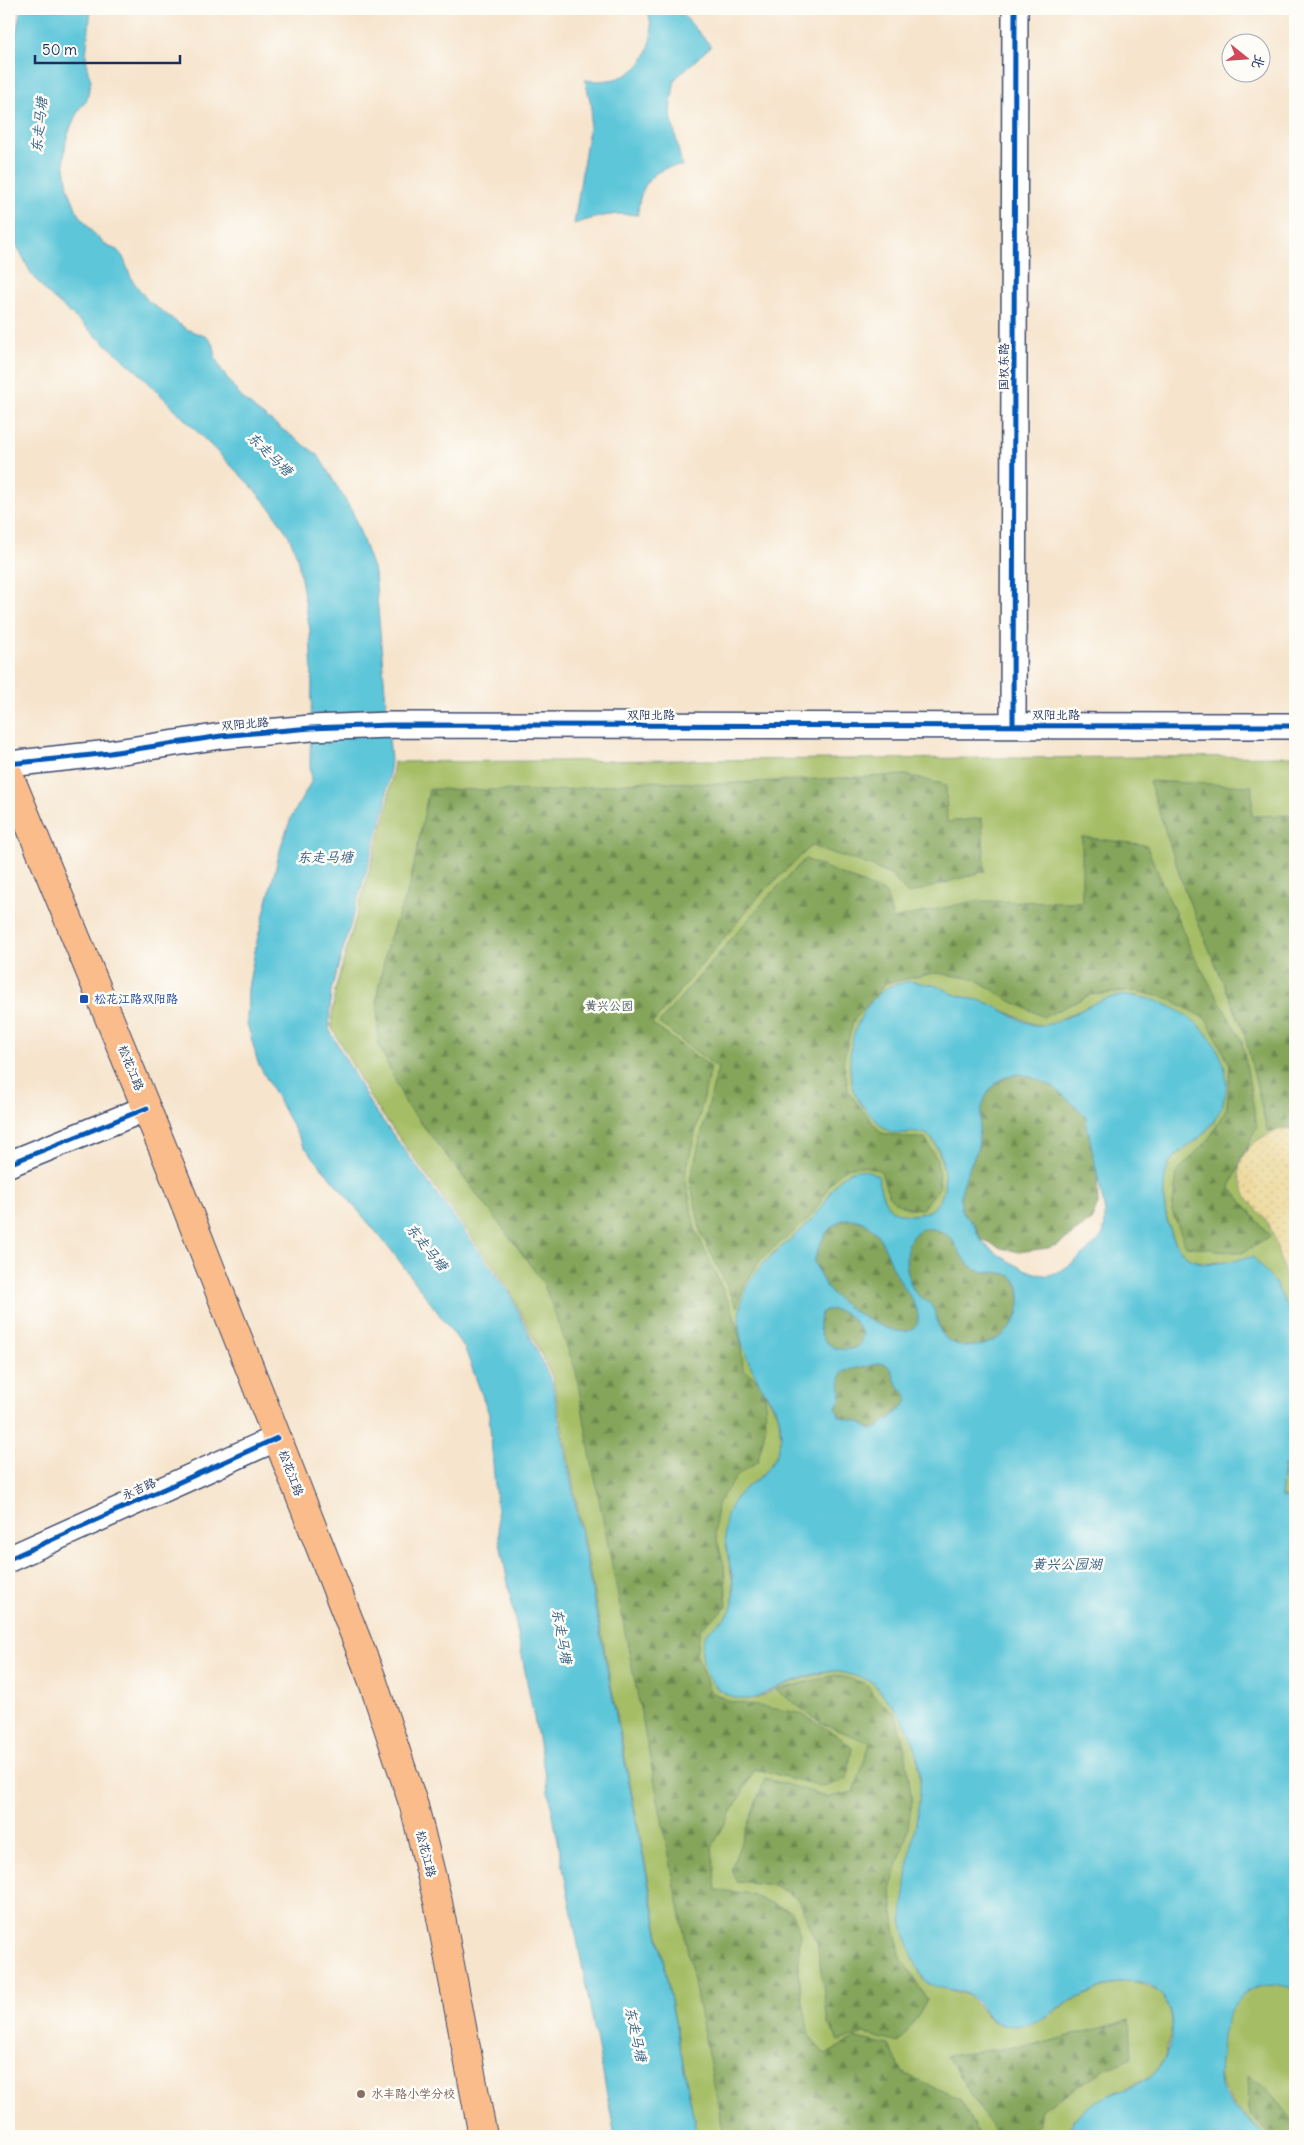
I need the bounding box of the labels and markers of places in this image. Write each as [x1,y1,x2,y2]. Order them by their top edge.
place label: 松花江路双阳路 [94,991,178,1006]
marker: 松花江路双阳路 [78,993,90,1005]
place label: 水丰路小学分校 [371,2086,455,2101]
marker: 水丰路小学分校 [355,2088,367,2100]

